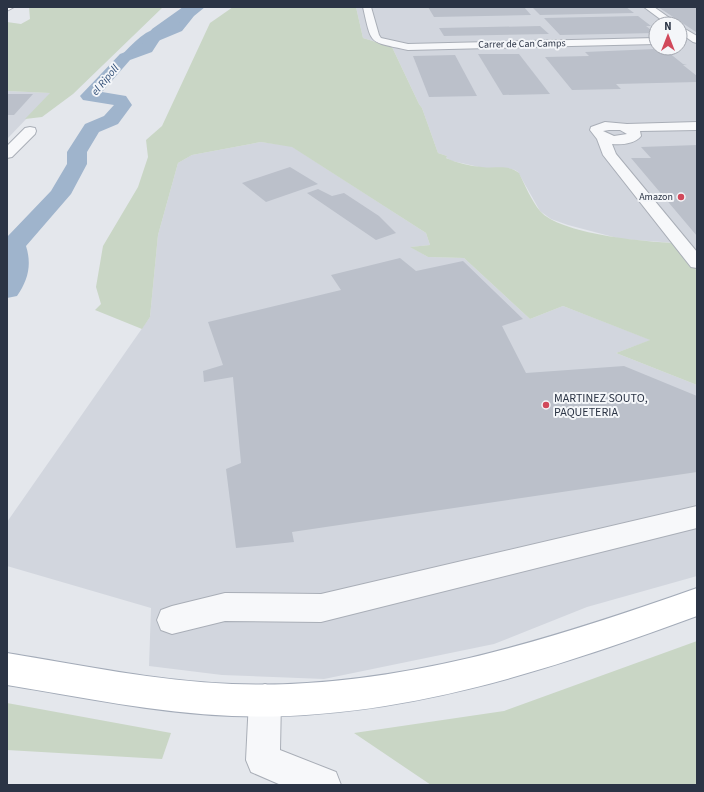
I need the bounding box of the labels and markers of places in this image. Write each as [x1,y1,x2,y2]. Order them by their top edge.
place label: Amazon [639,190,673,204]
marker: Amazon [676,192,686,202]
place label: MARTINEZ SOUTO, PAQUETERIA [554,390,648,421]
marker: MARTINEZ SOUTO, PAQUETERIA [541,400,551,410]

